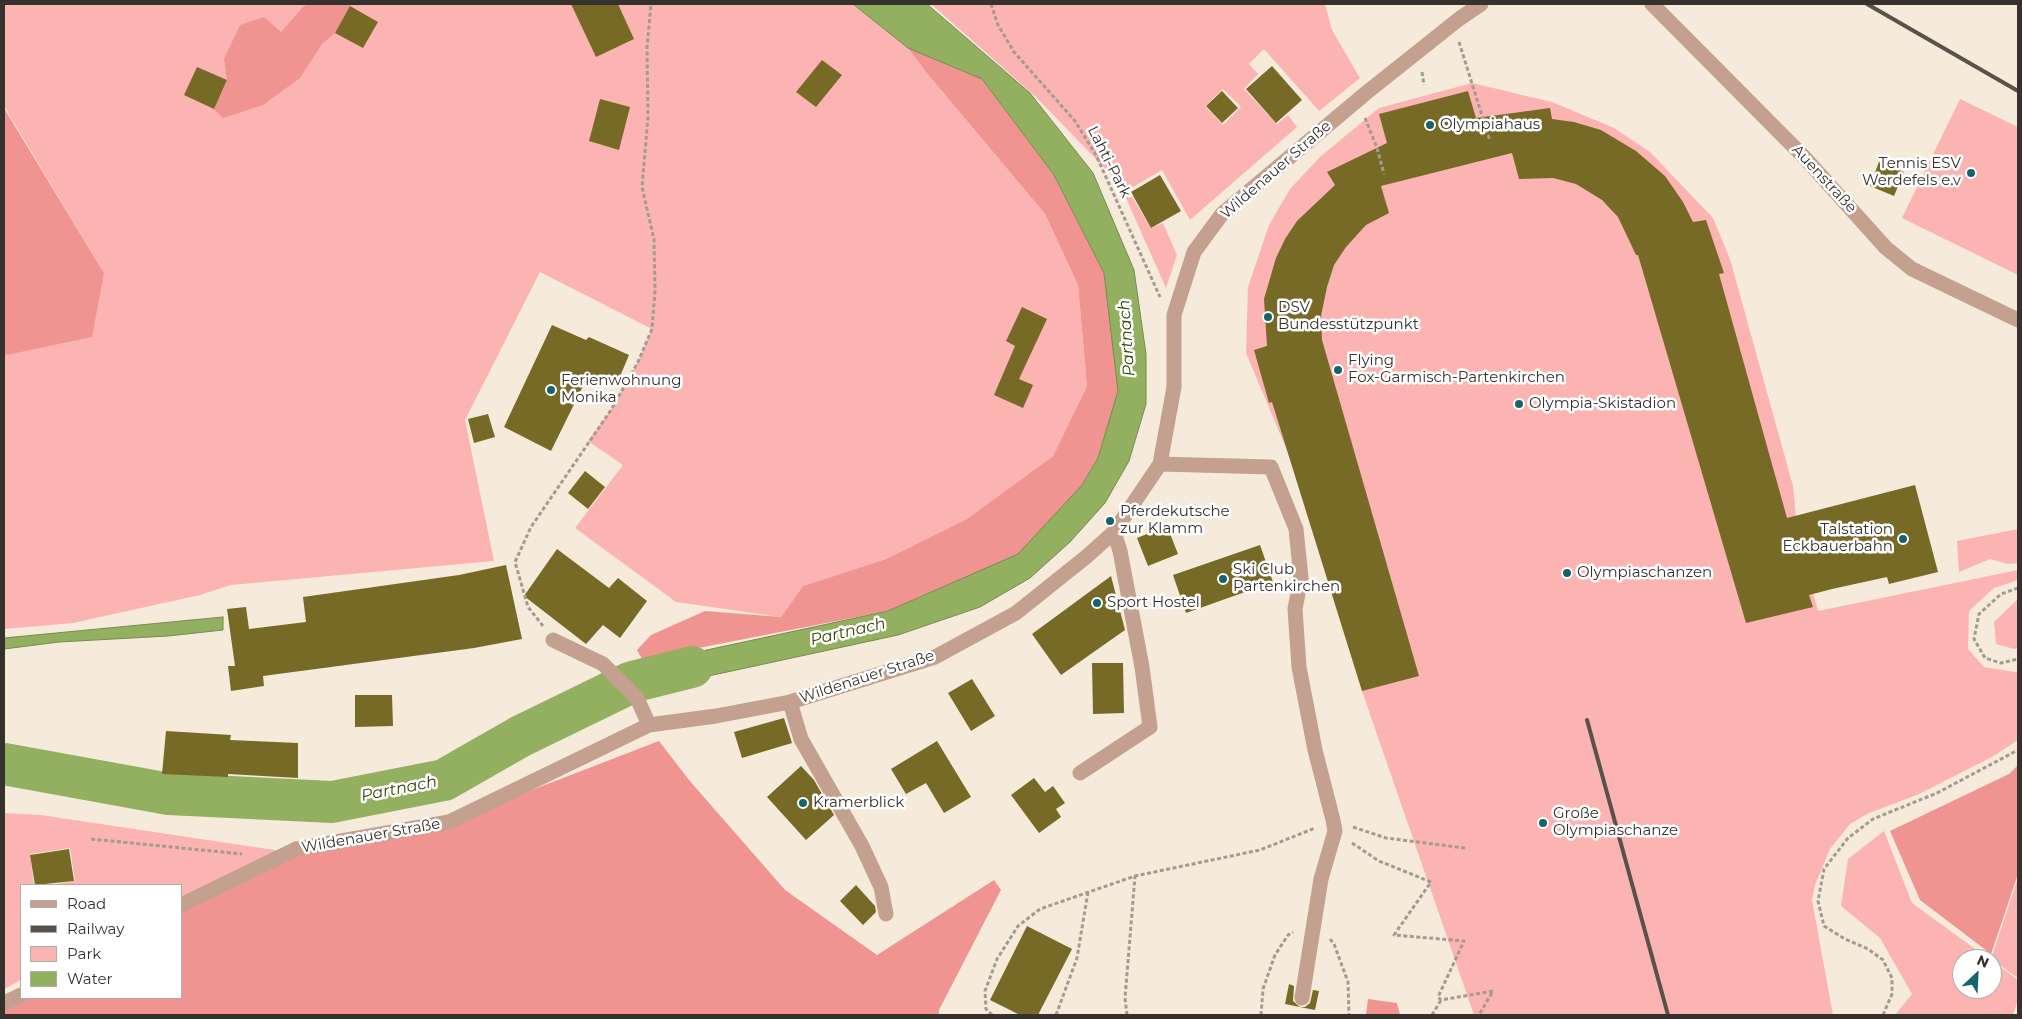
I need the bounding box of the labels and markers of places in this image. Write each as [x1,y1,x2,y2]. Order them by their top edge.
place label: Olympiahaus [1440,116,1540,134]
marker: Olympiahaus [1424,119,1436,131]
place label: Tennis ESV Werdefels e.v [1862,155,1961,190]
marker: Tennis ESV Werdefels e.v [1965,167,1977,179]
place label: DSV Bundesstützpunkt [1278,299,1419,334]
marker: DSV Bundesstützpunkt [1262,311,1274,323]
place label: Flying Fox-Garmisch-Partenkirchen [1348,352,1565,387]
marker: Flying Fox-Garmisch-Partenkirchen [1332,364,1344,376]
place label: Ferienwohnung Monika [561,372,681,407]
marker: Ferienwohnung Monika [545,384,557,396]
place label: Olympia-Skistadion [1529,395,1676,413]
marker: Olympia-Skistadion [1513,398,1525,410]
place label: Pferdekutsche zur Klamm [1120,503,1230,538]
marker: Pferdekutsche zur Klamm [1104,515,1116,527]
place label: Talstation Eckbauerbahn [1783,521,1893,556]
marker: Talstation Eckbauerbahn [1897,533,1909,545]
place label: Ski Club Partenkirchen [1233,561,1340,596]
place label: Olympiaschanzen [1577,564,1712,582]
marker: Olympiaschanzen [1561,567,1573,579]
marker: Ski Club Partenkirchen [1217,573,1229,585]
place label: Sport Hostel [1107,594,1200,612]
marker: Sport Hostel [1091,597,1103,609]
place label: Kramerblick [813,794,904,812]
marker: Kramerblick [797,797,809,809]
place label: Große Olympiaschanze [1553,805,1678,840]
marker: Große Olympiaschanze [1537,817,1549,829]

